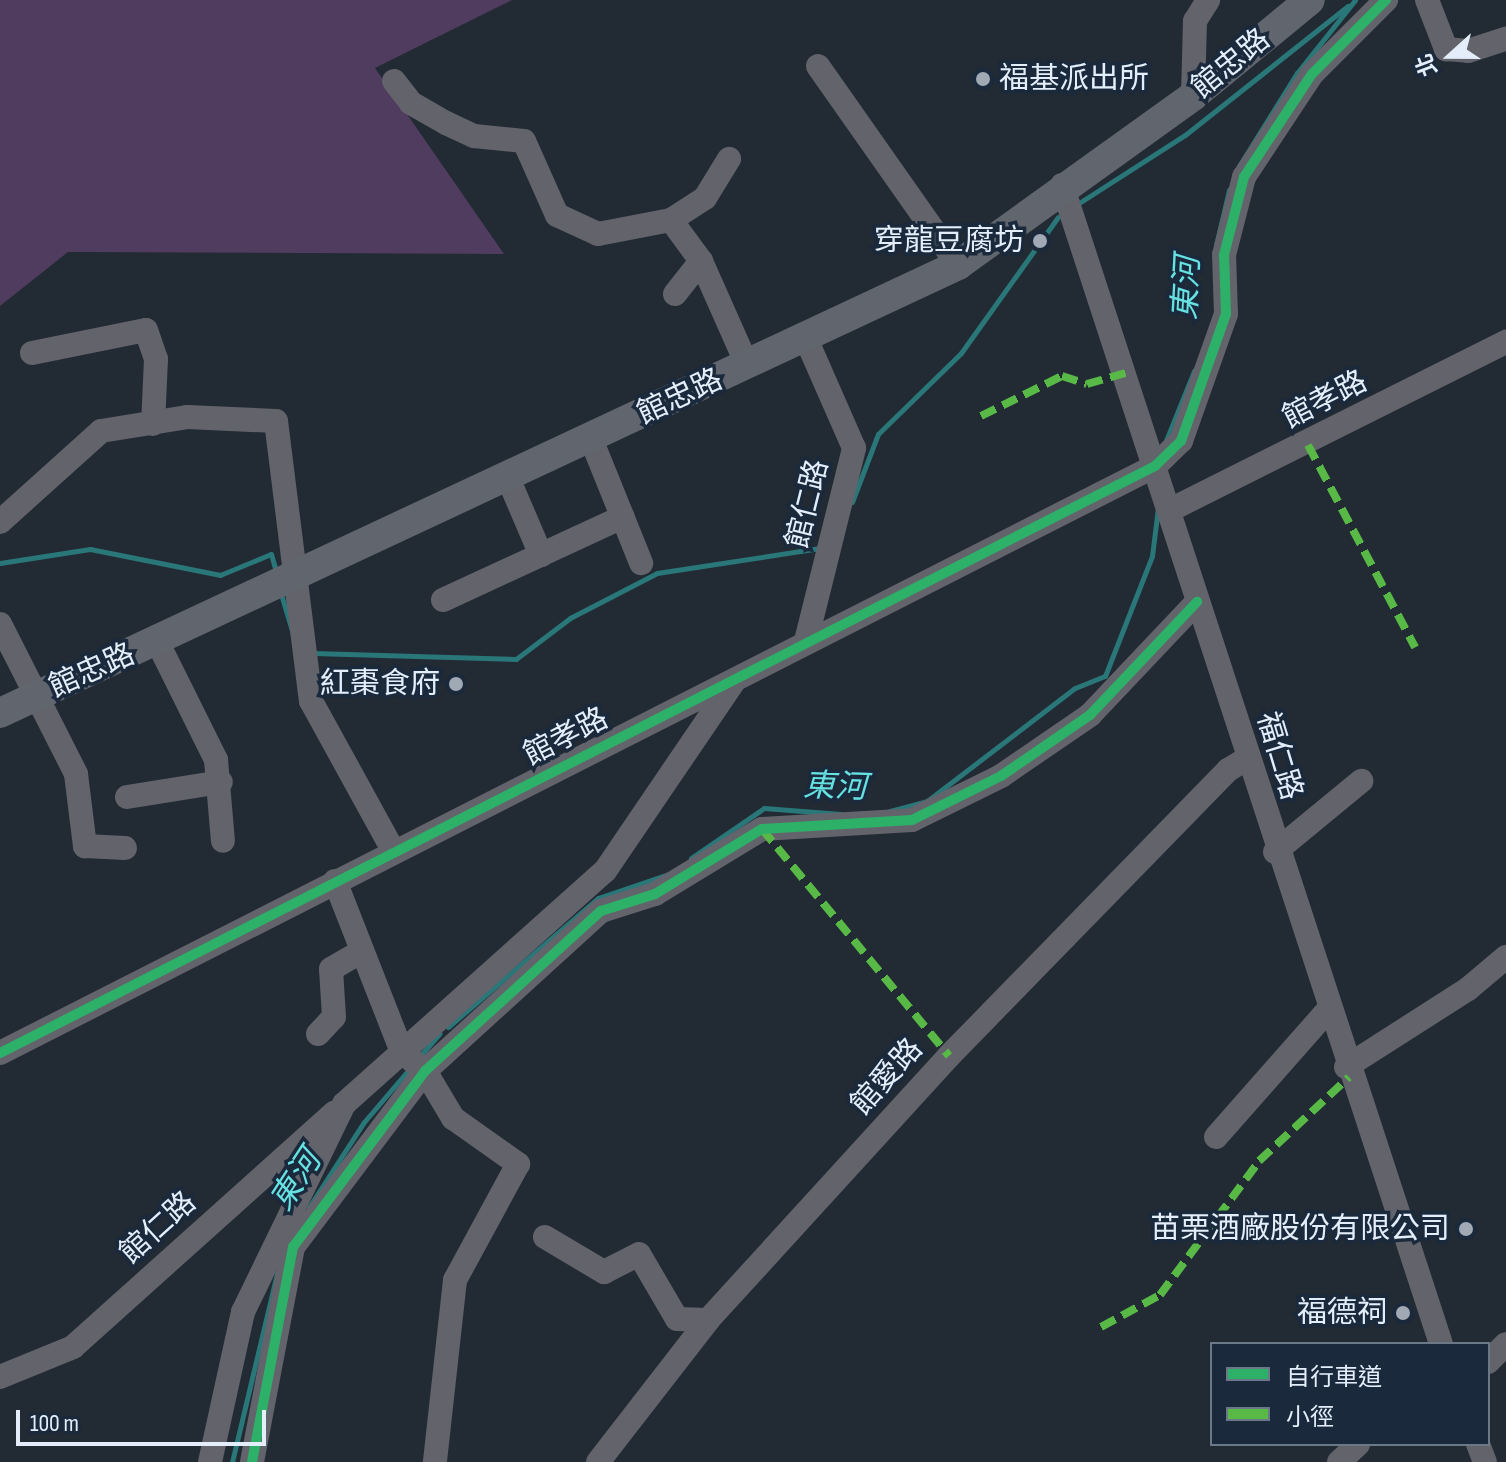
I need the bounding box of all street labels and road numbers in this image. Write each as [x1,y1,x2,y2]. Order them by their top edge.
street label: 館忠路 [1185,22,1277,106]
street label: 館忠路 [632,362,728,432]
street label: 館孝路 [1277,364,1373,436]
street label: 館仁路 [780,456,836,552]
street label: 館忠路 [44,636,140,706]
street label: 館孝路 [518,701,614,773]
street label: 福仁路 [1249,708,1309,804]
street label: 館愛路 [844,1032,930,1122]
street label: 館仁路 [113,1185,203,1271]

